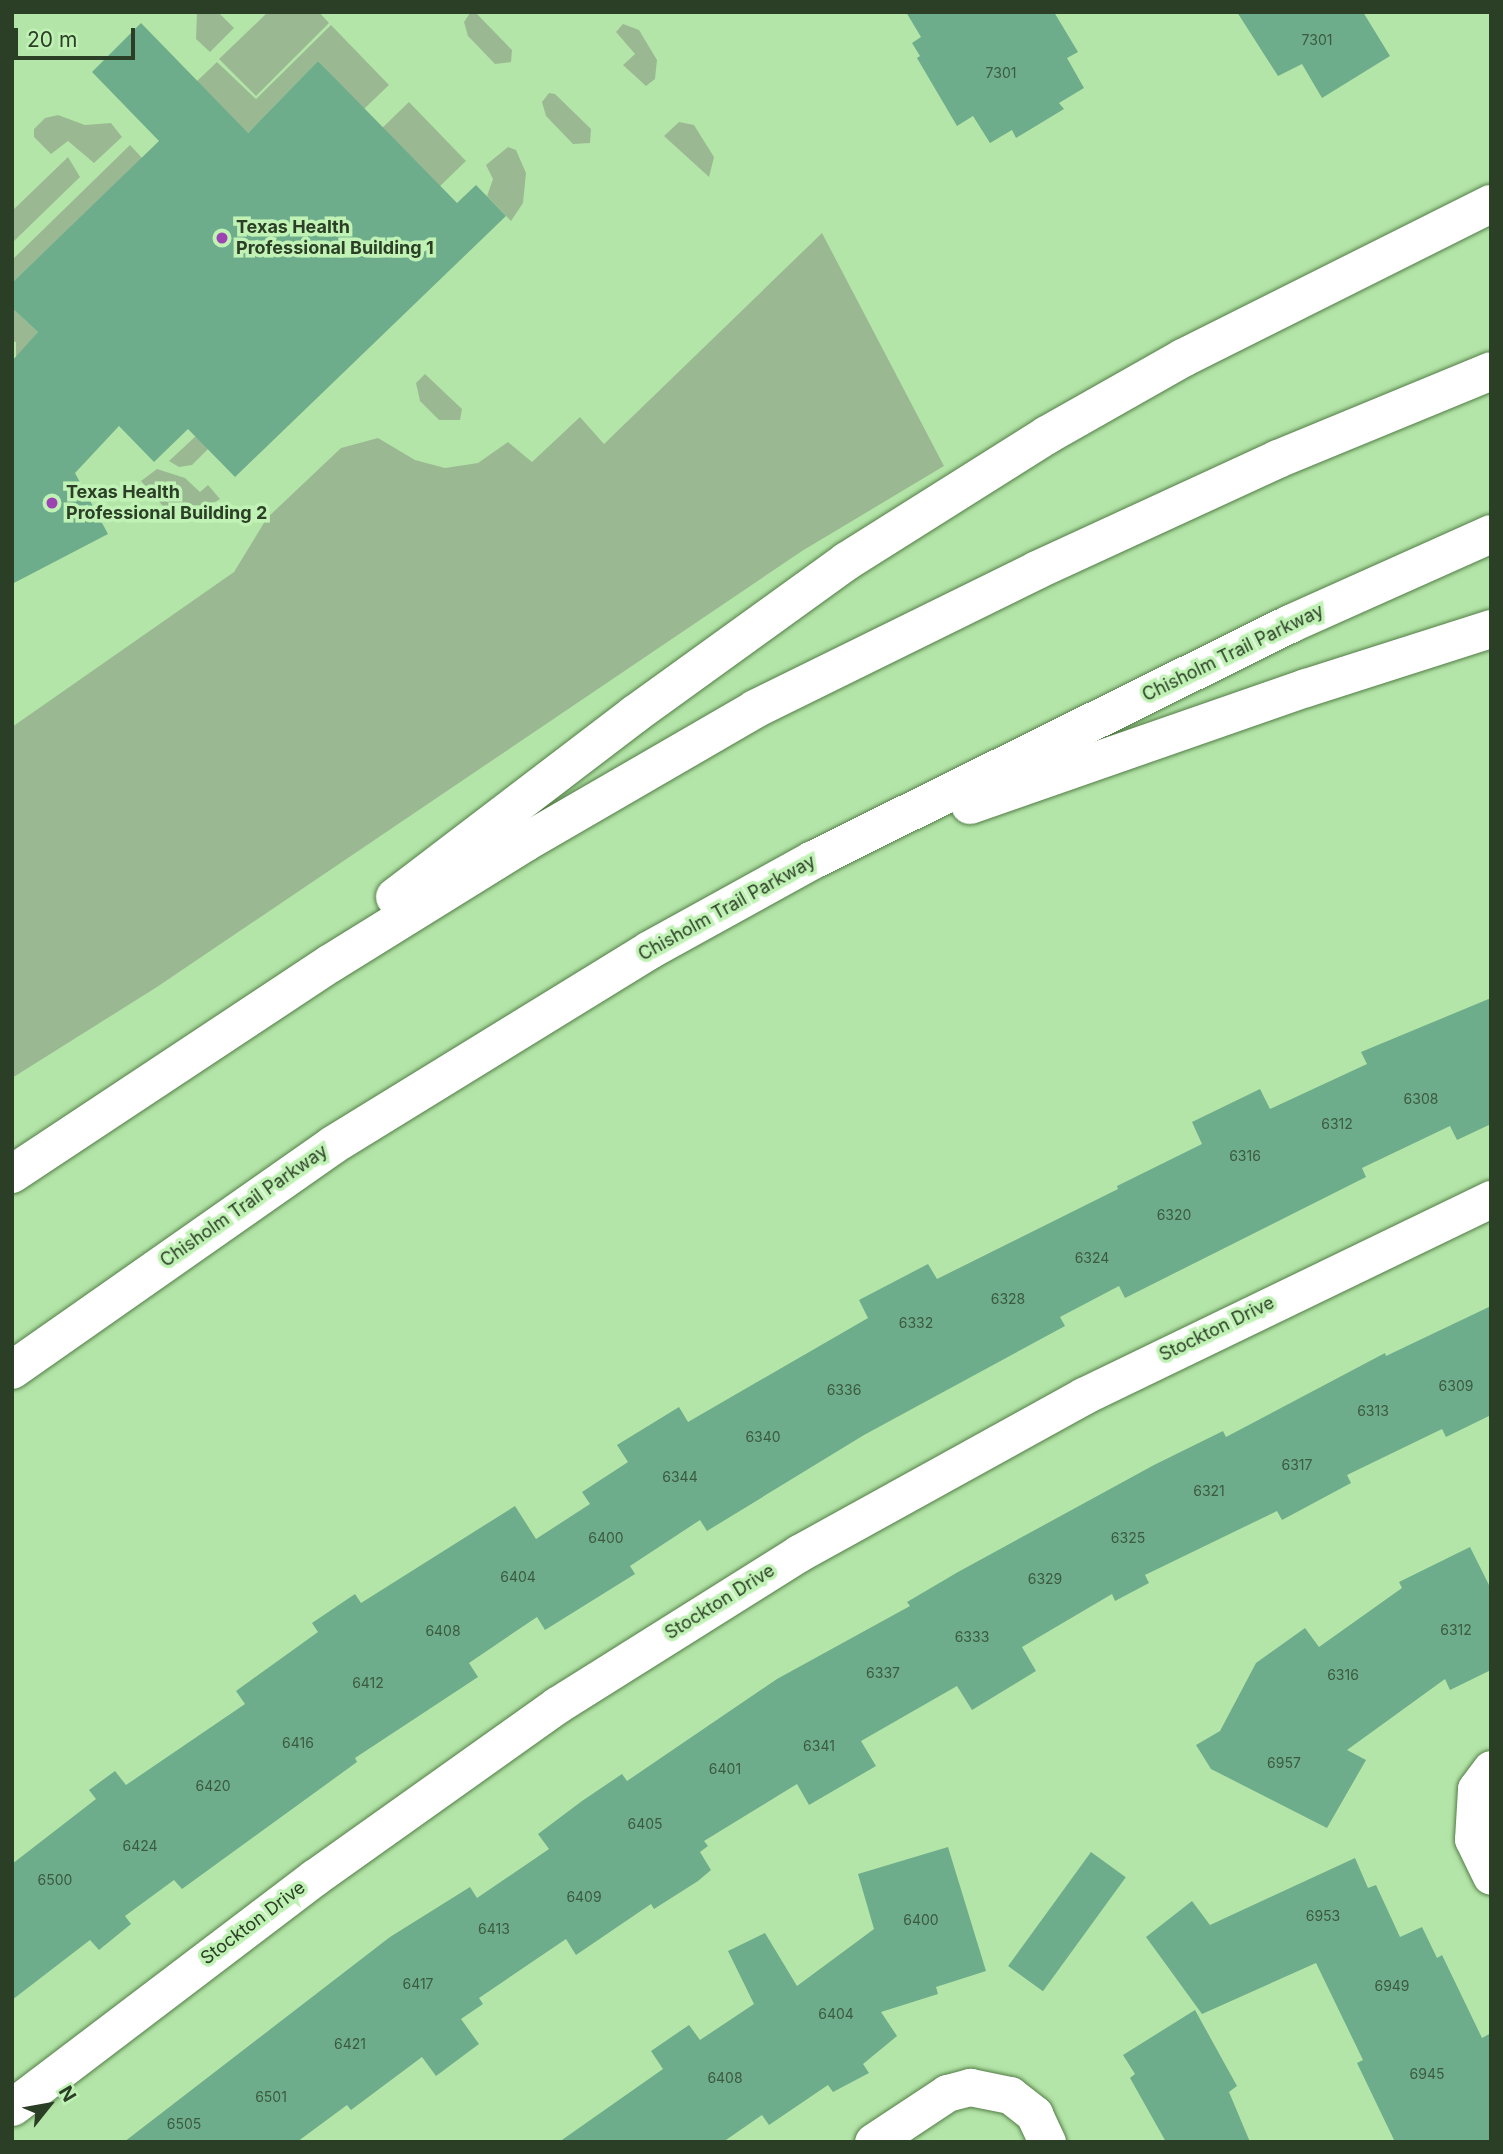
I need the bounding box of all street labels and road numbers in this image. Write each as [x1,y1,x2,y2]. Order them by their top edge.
street label: Chisholm Trail Parkway [1139,600,1327,706]
street label: Chisholm Trail Parkway [635,850,819,966]
street label: Chisholm Trail Parkway [156,1140,332,1272]
street label: Stockton Drive [1156,1292,1278,1366]
street label: Stockton Drive [661,1560,779,1644]
street label: Stockton Drive [197,1877,309,1969]

